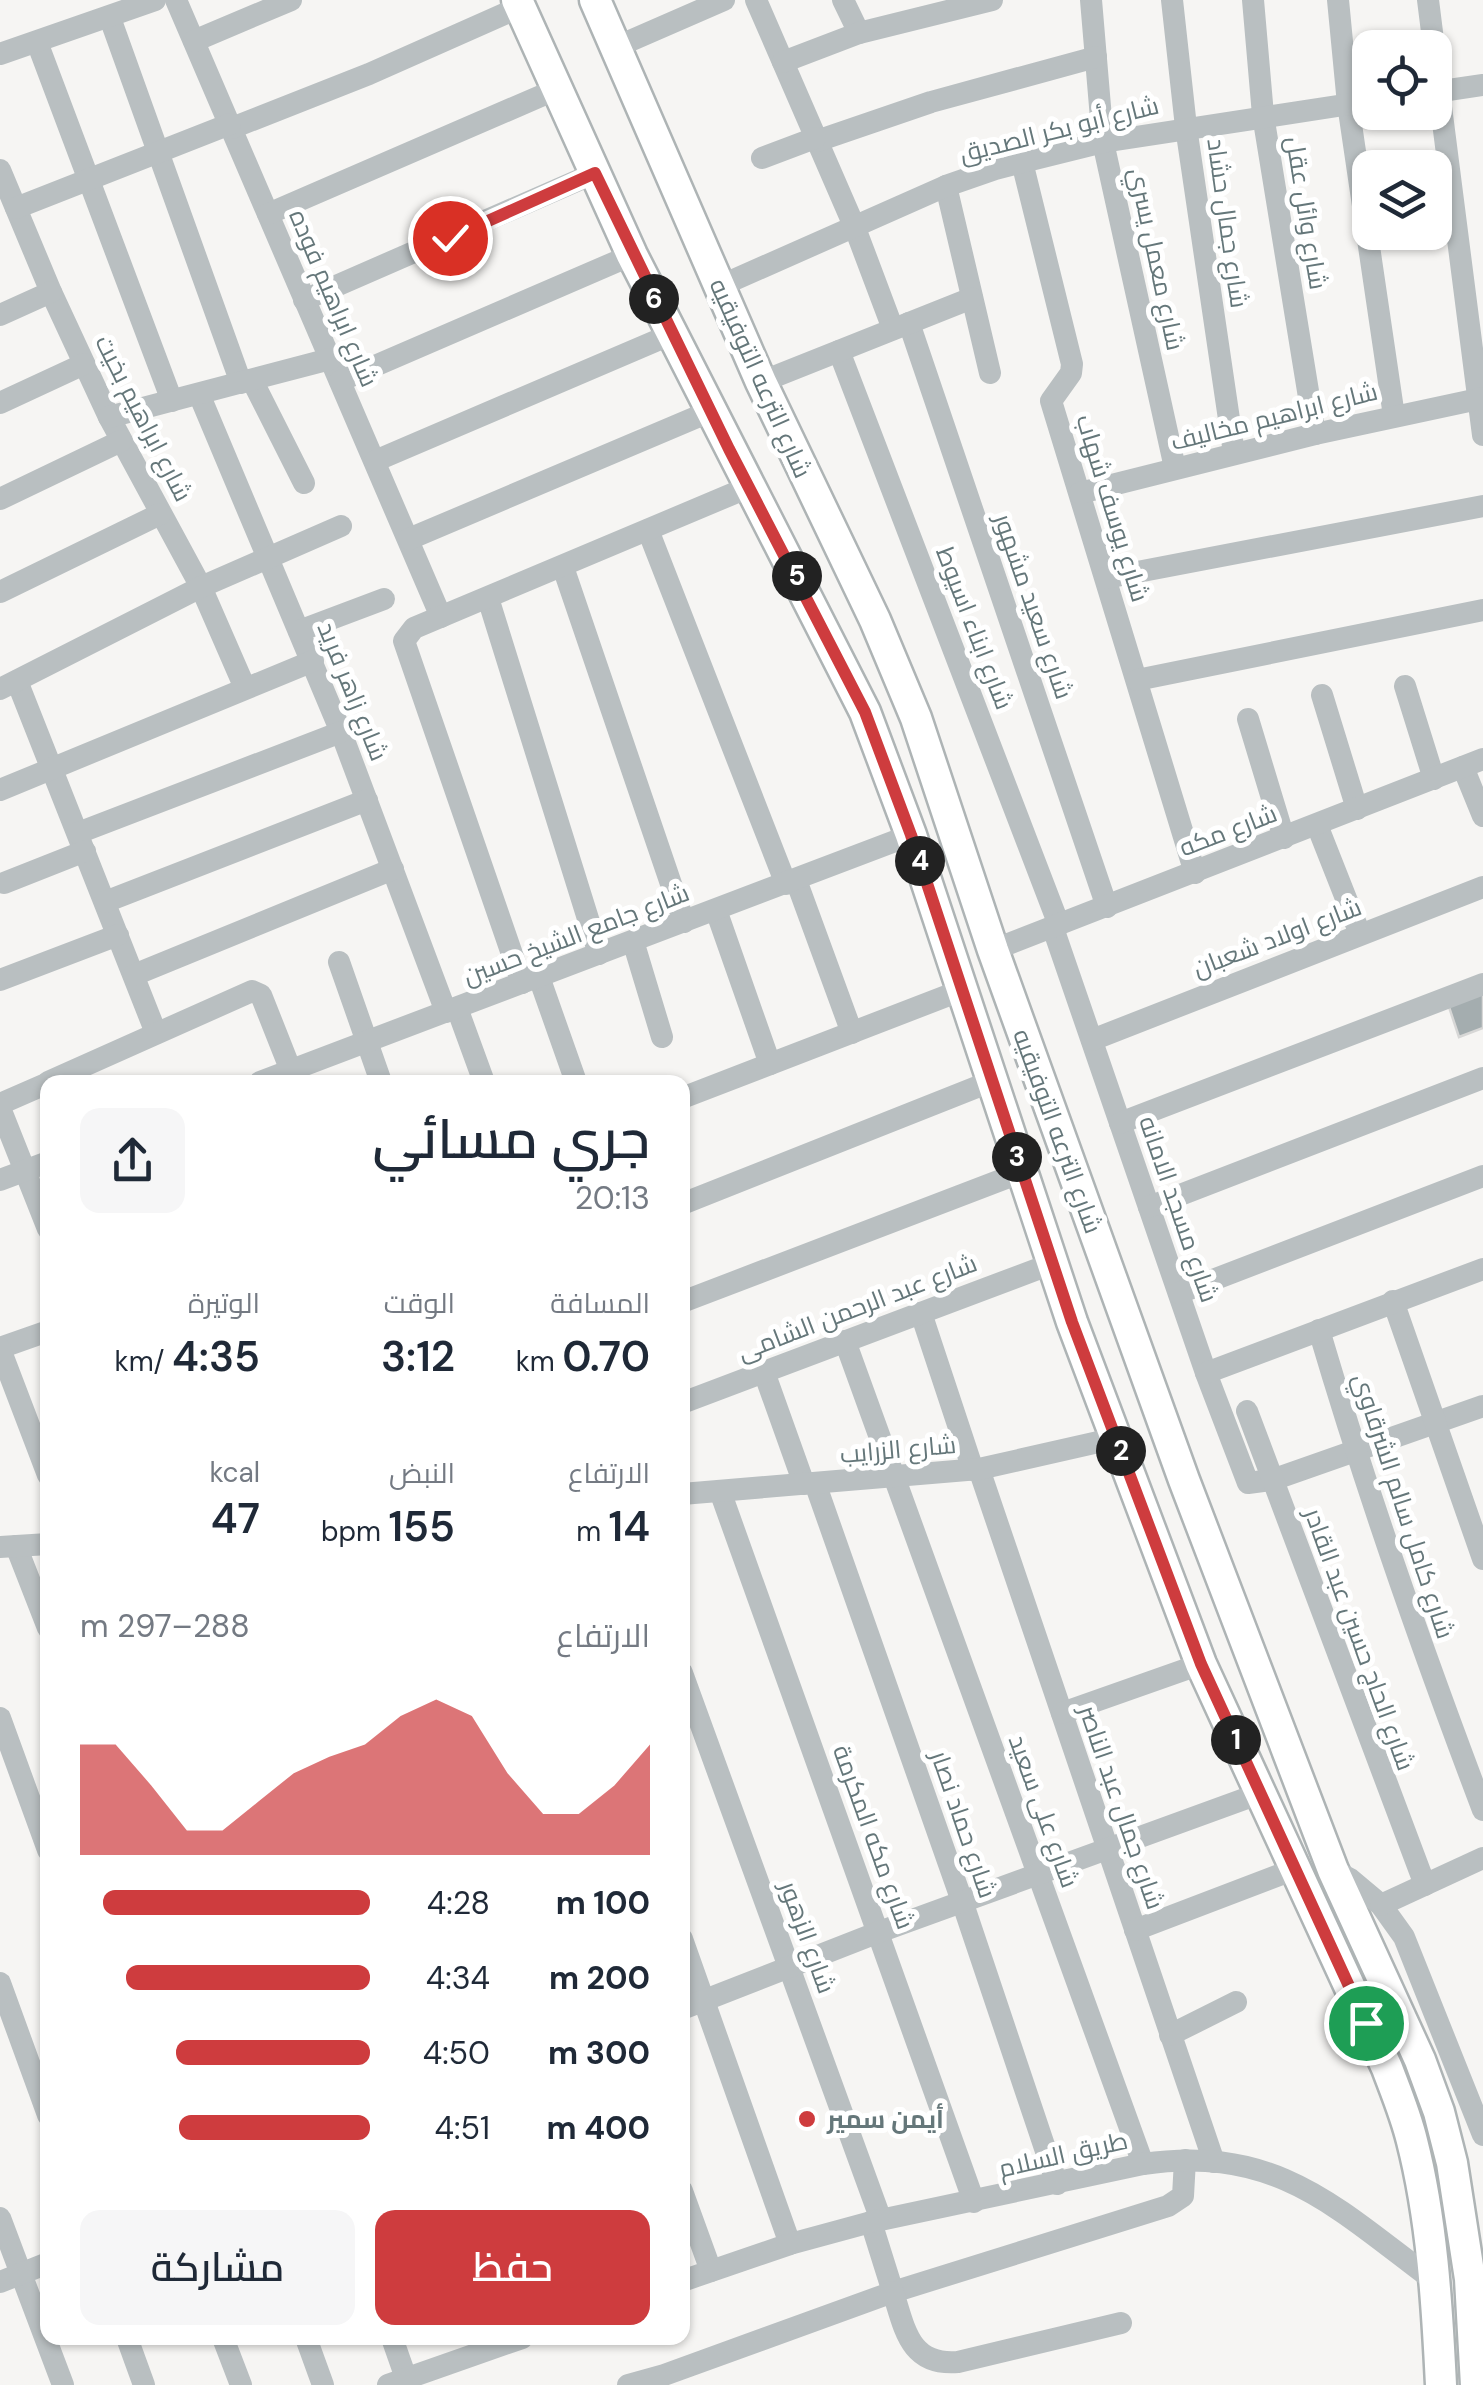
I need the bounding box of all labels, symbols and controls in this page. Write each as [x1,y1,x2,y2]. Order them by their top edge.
map controls [1352,30,1452,250]
button: locate [1352,30,1452,130]
street label: شارع أبو بكر الصديق [956,89,1162,170]
street label: شارع وائل عقل [1278,134,1335,292]
street label: شارع جمال حشاد [1199,136,1256,310]
button: layers [1352,150,1452,250]
street label: شارع معمل يسري [1118,165,1192,354]
pin [408,196,493,281]
street label: شارع ابراهيم فوده [280,205,386,392]
icon: check [423,211,478,266]
street label: شارع الترعه التوفيقيه [702,273,819,483]
pin: 6 [629,274,679,324]
text: 6 [645,280,663,317]
street label: شارع ابراهيم بخيت [87,329,200,508]
street label: شارع ابراهيم مخاليف [1167,375,1381,459]
street label: شارع يوسف شهاب [1068,410,1157,606]
street label: شارع سعيد مشهور [986,507,1081,703]
street label: شارع ابناء اسيوط [928,542,1021,714]
pin: 5 [772,551,822,601]
text: 5 [788,557,806,594]
street label: شارع زاهر فريد [310,617,395,766]
street label: شارع مكه [1175,797,1282,864]
pin: 4 [895,836,945,886]
text: 4 [911,842,929,879]
street label: شارع جامع الشيخ حسين [458,876,694,993]
street label: شارع اولاد شعبان [1188,890,1366,985]
street label: شارع الترعه التوفيقيه [1005,1024,1110,1238]
text: جري مسائي [372,1103,650,1175]
button: share [80,1108,185,1213]
street label: شارع مسجد الامانه [1131,1112,1226,1307]
pin: 3 [992,1132,1042,1182]
text: 3 [1009,1138,1025,1175]
text: 20:13 [575,1177,650,1219]
street label: شارع عبد الرحمن الشامى [733,1247,982,1368]
text: الوتيرة [188,1285,260,1322]
text: الوقت [384,1285,455,1322]
text: المسافة [550,1285,650,1322]
text: 4:35 [172,1329,260,1384]
text: 3:12 [381,1329,455,1384]
text: 0.70 [562,1329,650,1384]
text: /km [115,1343,172,1380]
text: km [516,1343,562,1380]
street label: شارع كامل سالم الشرقاوي [1342,1369,1462,1644]
pin: 2 [1096,1426,1146,1476]
street label: شارع الزرايب [839,1428,958,1471]
text: 2 [1113,1432,1129,1469]
text: kcal [209,1454,260,1491]
text: النبض [389,1455,455,1492]
text: الارتفاع [568,1455,650,1492]
text: 47 [211,1491,260,1546]
text: 155 [388,1499,455,1554]
text: 14 [609,1499,650,1554]
street label: شارع الحاج حسين عبد القادر [1296,1502,1422,1775]
text: bpm [321,1513,388,1550]
text: m [576,1513,609,1550]
text: 288–297 m [80,1605,250,1647]
text: الارتفاع [556,1615,650,1657]
street label: شارع جمال عبد الناصر [1070,1699,1172,1914]
pin: 1 [1211,1715,1261,1765]
text: 1 [1231,1721,1241,1758]
street label: شارع على سعيد [1001,1730,1086,1892]
street label: شارع مكه المكرمة [825,1741,922,1934]
street label: شارع حماد نصار [922,1744,1004,1902]
street label: شارع الزهور [771,1875,843,1998]
text: 4:28 [427,1882,490,1924]
text: 100 m [556,1882,650,1924]
text: 4:34 [426,1957,490,1999]
text: 200 m [549,1957,650,1999]
pin [1324,1981,1409,2066]
icon: arrive [1339,1996,1394,2051]
text: 4:50 [423,2032,490,2074]
text: 300 m [548,2032,650,2074]
place label: أيمن سمير [826,2103,944,2136]
text: 4:51 [435,2107,490,2149]
text: 400 m [546,2107,650,2149]
marker: أيمن سمير [796,2108,818,2130]
street label: طريق السلام [995,2124,1131,2186]
button: مشاركة [80,2210,355,2325]
button: حفظ [375,2210,650,2325]

